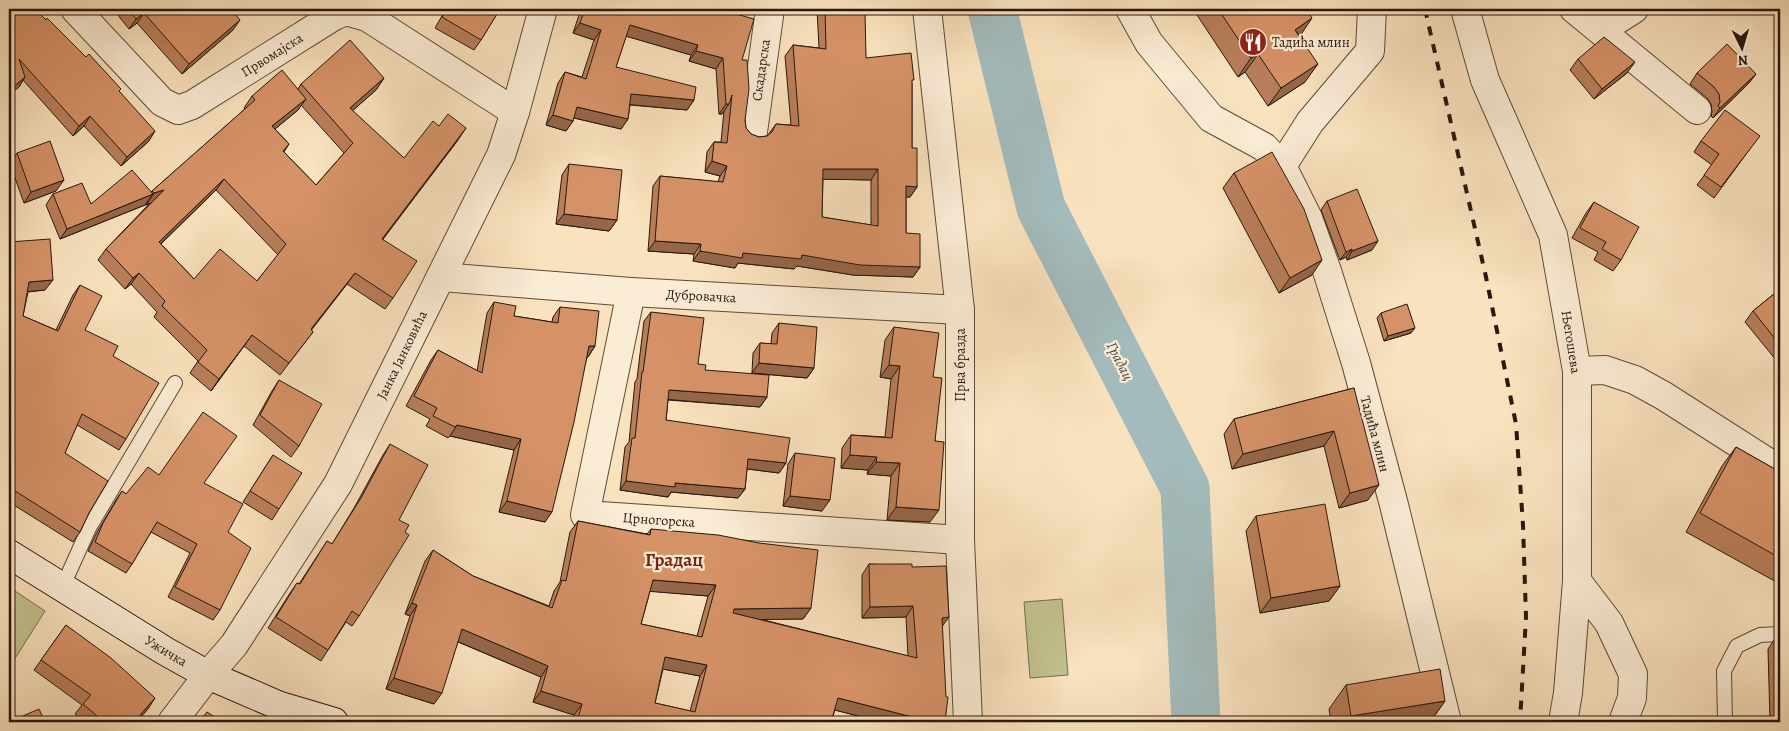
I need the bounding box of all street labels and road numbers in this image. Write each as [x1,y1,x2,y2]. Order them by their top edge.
street label: Првомајска [237,28,307,82]
street label: Скадарска [747,37,775,102]
street label: Дубровачка [665,285,737,307]
street label: Јанка Јанковића [372,307,432,403]
street label: Његошева [1557,309,1585,375]
street label: Прва бразда [951,328,970,402]
street label: Тадића млин [1356,394,1394,474]
street label: Црногорска [622,508,696,532]
street label: Ужичка [141,631,191,671]

